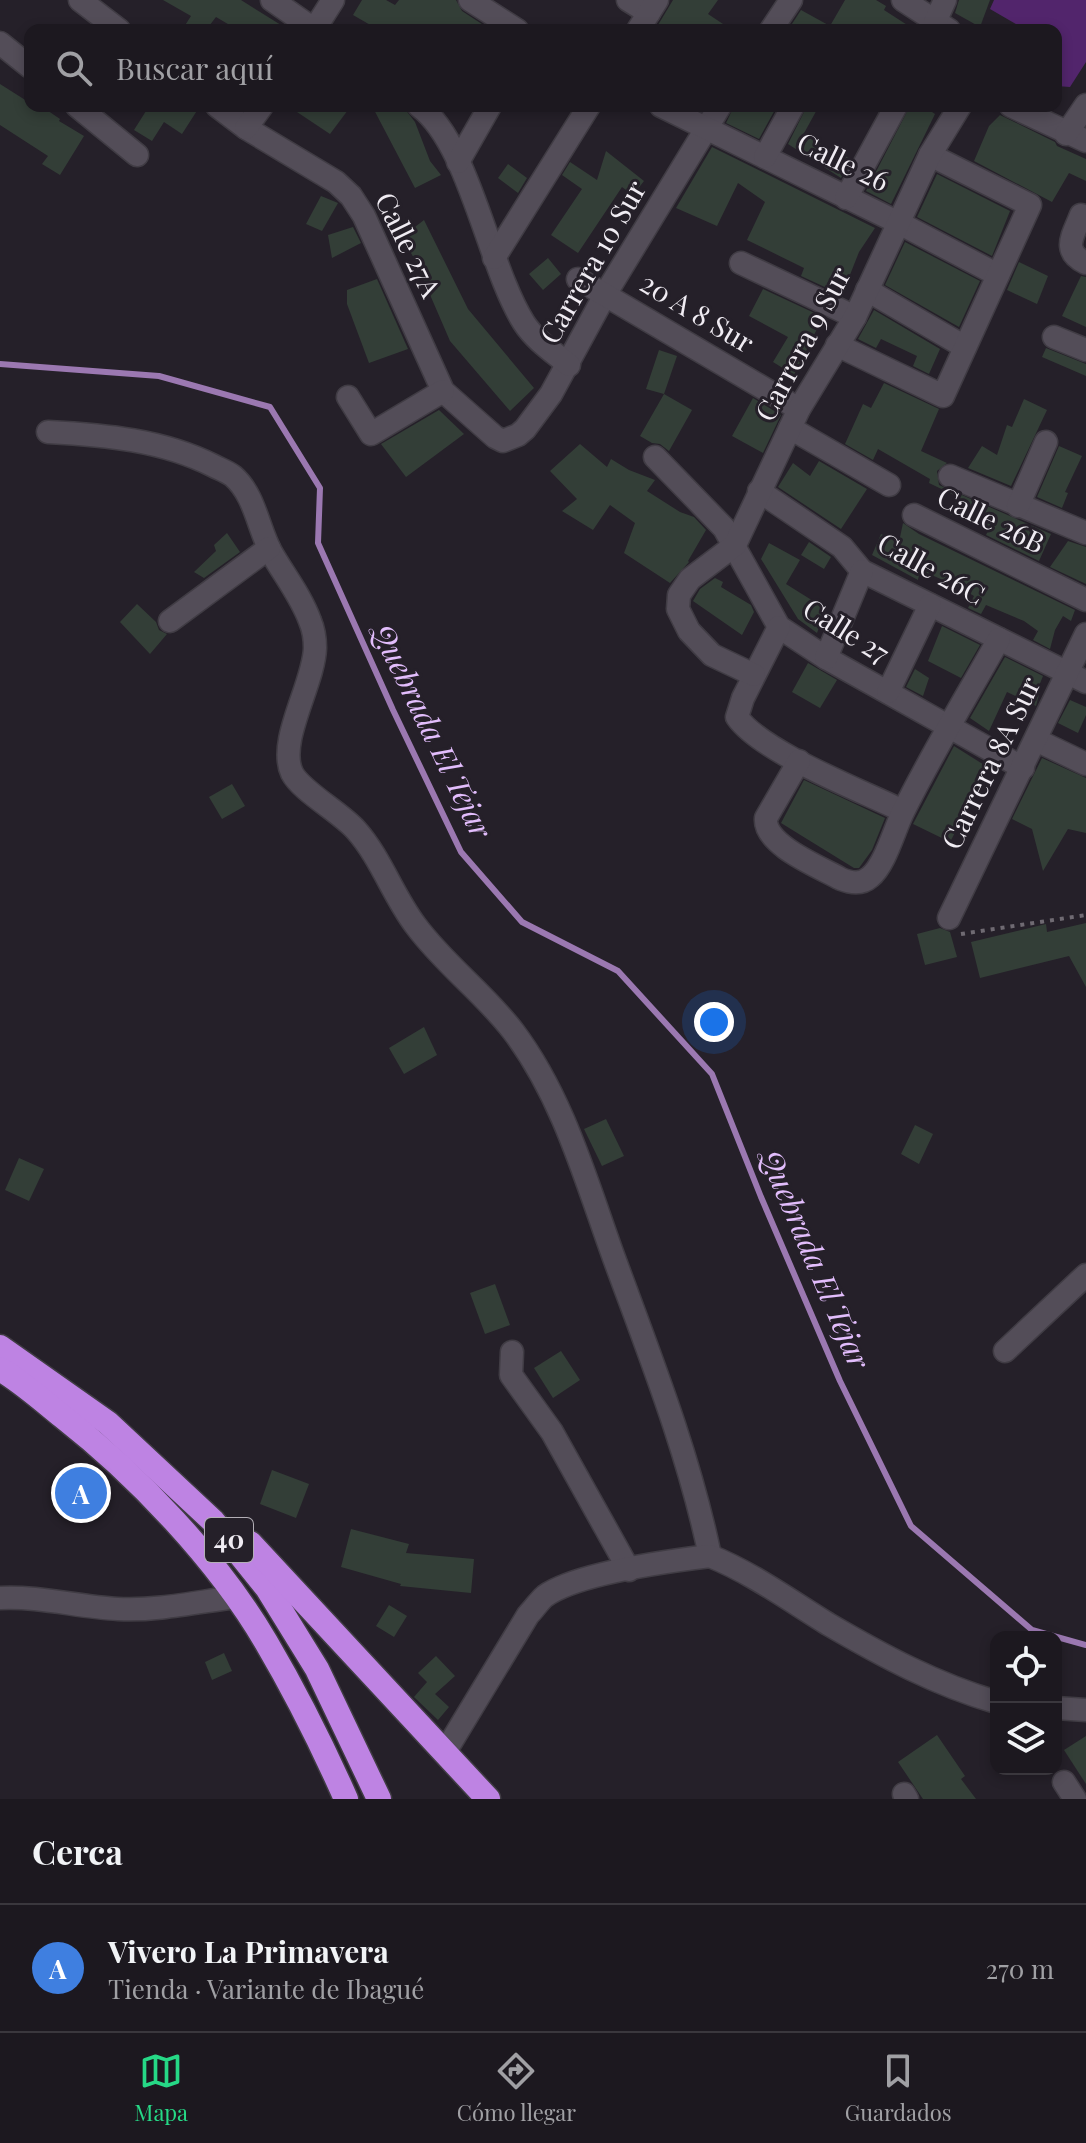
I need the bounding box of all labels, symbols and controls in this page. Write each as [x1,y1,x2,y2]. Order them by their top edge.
search box [24,24,1062,112]
icon: search [52,46,96,90]
text: Buscar aquí [116,48,273,88]
street label: Calle 26 [792,123,896,199]
street label: Carrera 10 Sur [530,172,654,350]
street label: Calle 27A [368,186,451,303]
street label: Carrera 9 Sur [745,259,858,427]
street label: 20 A 8 Sur [634,263,762,360]
street label: Calle 26B [932,477,1052,561]
street label: Calle 26C [871,523,992,612]
street label: Calle 27 [797,589,897,671]
water label: Quebrada El Tejar [363,614,503,845]
street label: Carrera 8A Sur [932,669,1048,855]
your location [694,1002,734,1042]
water label: Quebrada El Tejar [751,1141,881,1375]
pin: A [55,1463,107,1523]
road number: 40 [205,1518,253,1562]
map controls [990,1631,1062,1775]
button: locate [990,1631,1062,1703]
button: layers [990,1703,1062,1775]
text: Cerca [32,1828,123,1874]
text: Vivero La Primavera [108,1931,389,1971]
text: A [49,1951,67,1986]
text: 270 m [986,1951,1054,1986]
text: Tienda · Variante de Ibagué [108,1971,424,2006]
tab: Mapa [134,2049,188,2127]
tab: Cómo llegar [457,2049,576,2127]
tab: Guardados [845,2049,952,2127]

